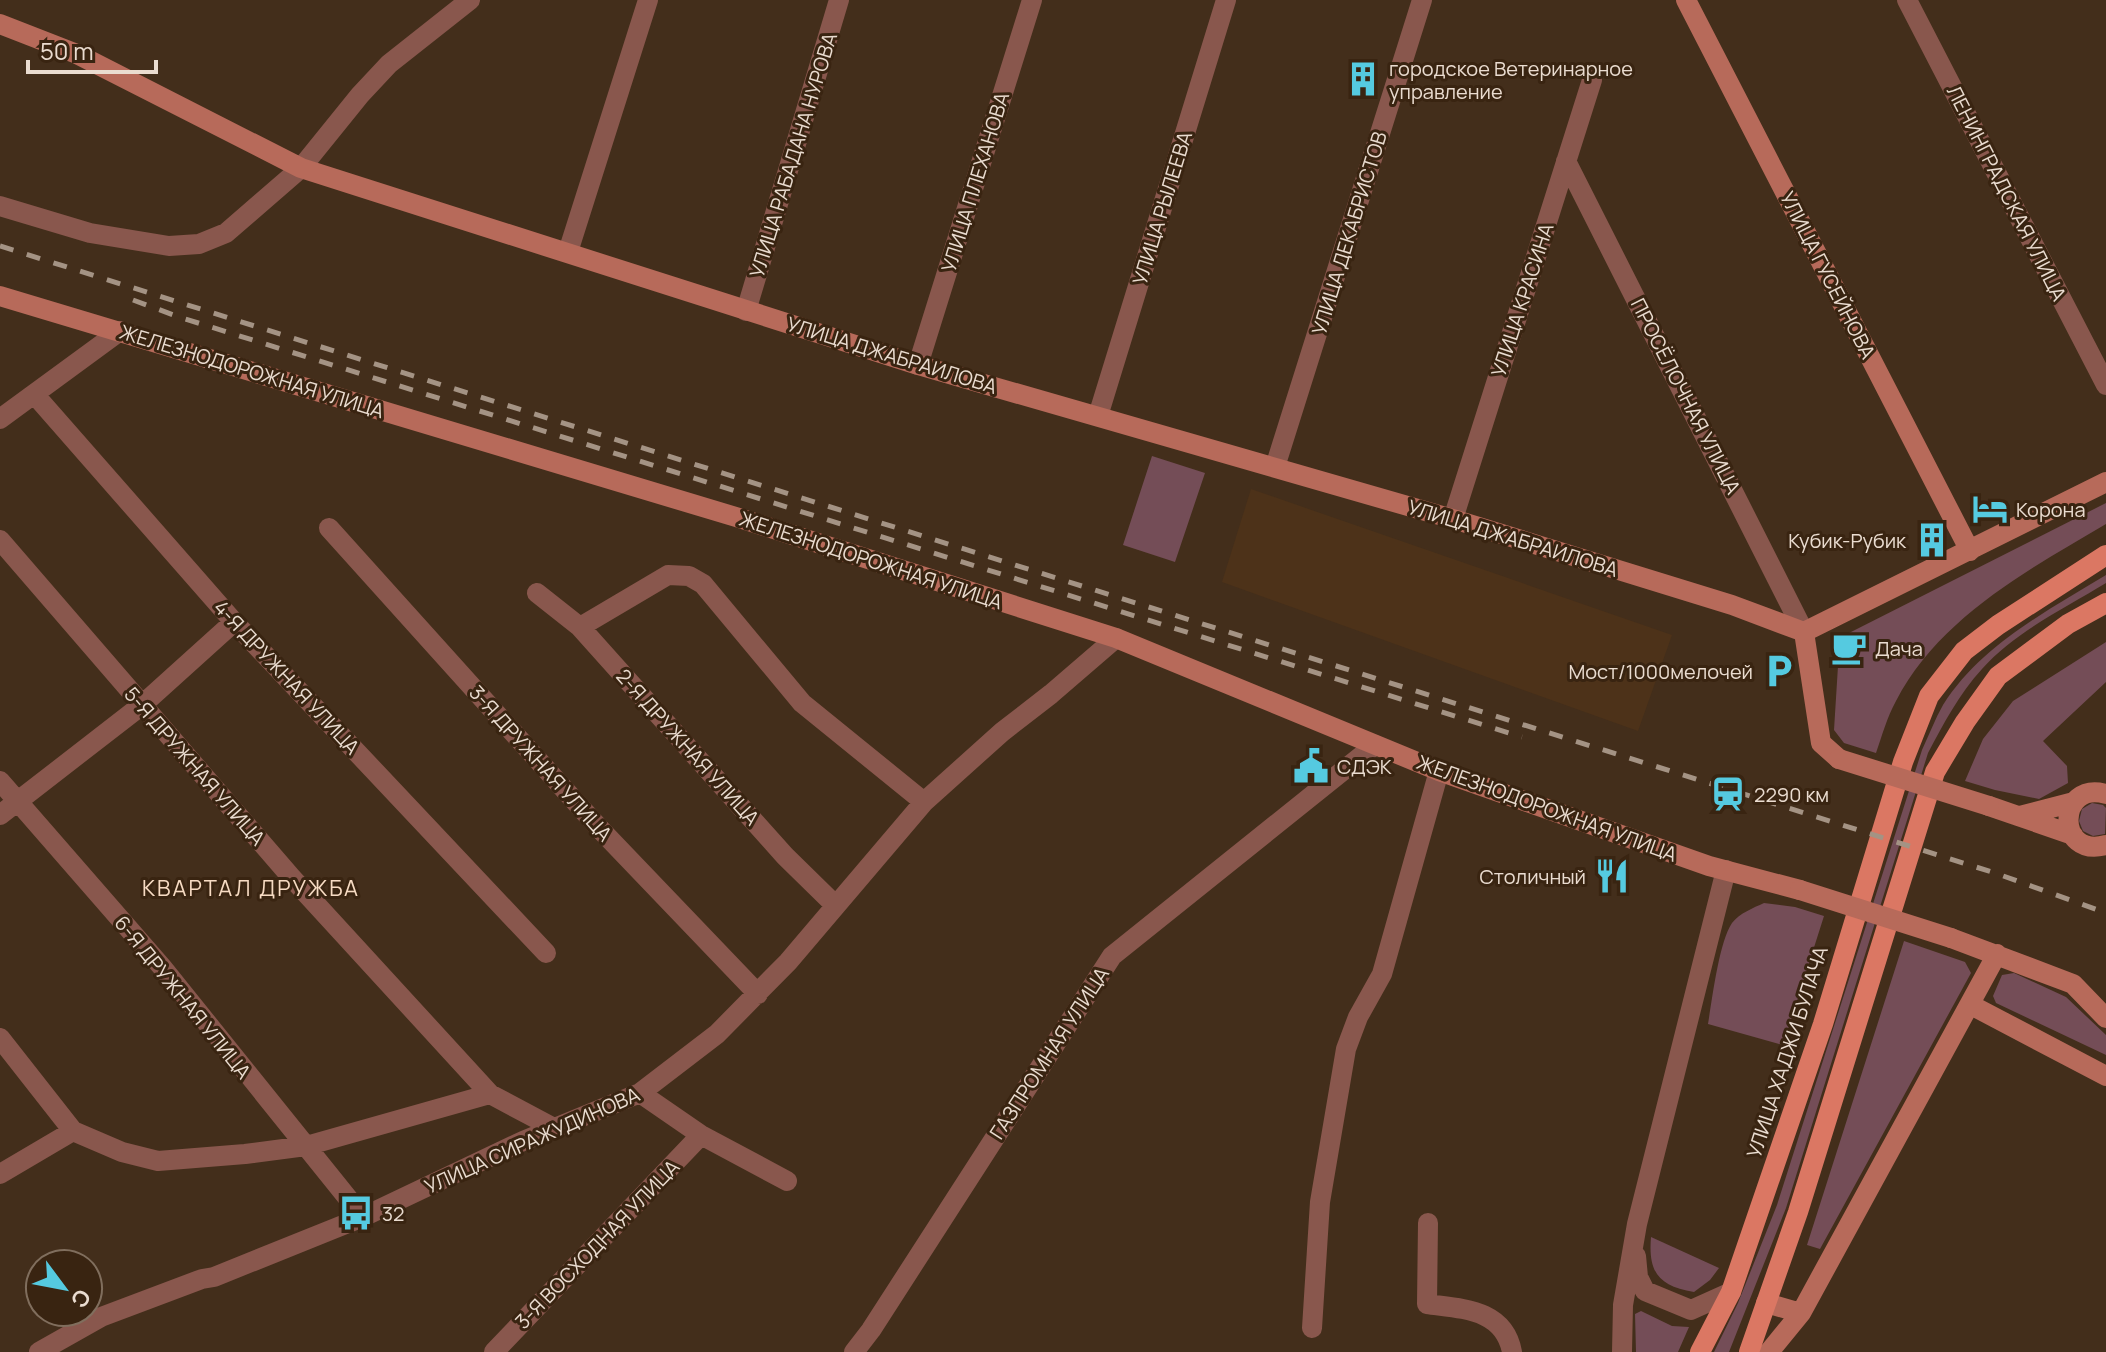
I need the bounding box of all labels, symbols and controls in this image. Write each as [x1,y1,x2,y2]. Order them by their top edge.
scale bar [28,24,156,74]
street label: УЛИЦА РАБАДАНА НУРОВА [743,29,843,281]
text: 50 m [40,34,94,67]
place label: городское Ветеринарное управление [1389,55,1633,105]
building icon: городское Ветеринарное управление [1344,60,1382,98]
street label: ЛЕНИНГРАДСКАЯ УЛИЦА [1941,81,2073,305]
street label: УЛИЦА ПЛЕХАНОВА [935,88,1015,275]
street label: УЛИЦА РЫЛЕЕВА [1126,128,1198,288]
street label: УЛИЦА ДЕКАБРИСТОВ [1305,128,1393,338]
street label: УЛИЦА ГУСЕЙНОВА [1774,187,1882,364]
street label: УЛИЦА КРАСИНА [1484,219,1560,380]
street label: ПРОСЁЛОЧНАЯ УЛИЦА [1625,294,1747,499]
street label: УЛИЦА ДЖАБРАИЛОВА [784,310,1001,400]
street label: ЖЕЛЕЗНОДОРОЖНАЯ УЛИЦА [117,318,388,424]
hotel icon: Корона [1971,490,2009,528]
street label: УЛИЦА ДЖАБРАИЛОВА [1405,493,1622,583]
place label: Корона [2016,496,2086,523]
street label: ЖЕЛЕЗНОДОРОЖНАЯ УЛИЦА [736,505,1006,615]
building icon: Кубик-Рубик [1913,521,1951,559]
place label: Кубик-Рубик [1788,527,1907,554]
street label: 4-Я ДРУЖНАЯ УЛИЦА [208,594,366,760]
cafe icon: Дача [1830,629,1868,667]
place label: Дача [1875,635,1923,662]
parking icon: Мост/1000мелочей [1760,652,1798,690]
place label: Мост/1000мелочей [1568,658,1753,685]
street label: 2-Я ДРУЖНАЯ УЛИЦА [610,663,766,831]
street label: 3-Я ДРУЖНАЯ УЛИЦА [464,679,619,847]
street label: 5-Я ДРУЖНАЯ УЛИЦА [119,681,272,851]
public building icon: СДЭК [1292,747,1330,785]
street label: ЖЕЛЕЗНОДОРОЖНАЯ УЛИЦА [1413,748,1681,868]
place label: СДЭК [1337,753,1392,780]
station icon: 2290 км [1709,775,1747,813]
place label: 2290 км [1754,781,1829,808]
restaurant icon: Столичный [1593,857,1631,895]
place label: Столичный [1480,863,1586,890]
district label: КВАРТАЛ ДРУЖБА [142,873,360,903]
street label: 6-Я ДРУЖНАЯ УЛИЦА [109,910,258,1085]
street label: УЛИЦА ХАДЖИ БУЛАЧА [1740,942,1834,1161]
street label: ГАЗПРОМНАЯ УЛИЦА [983,961,1115,1144]
street label: УЛИЦА СИРАЖУДИНОВА [420,1080,644,1200]
street label: 3-Я ВОСХОДНАЯ УЛИЦА [509,1153,685,1335]
bus stop icon: 32 [337,1194,375,1232]
place label: 32 [382,1200,404,1227]
north arrow [24,1248,104,1328]
text: С [64,1284,98,1313]

